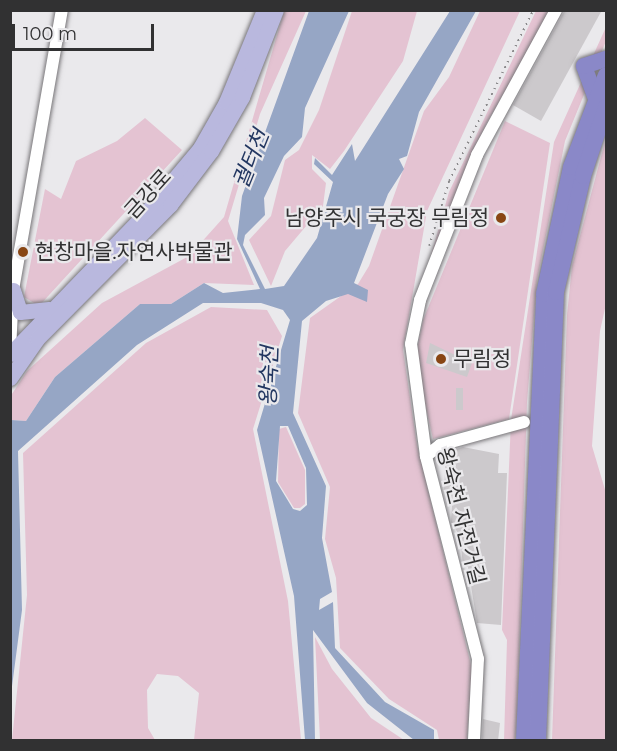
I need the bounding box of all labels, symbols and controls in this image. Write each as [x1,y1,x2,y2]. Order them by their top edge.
scale bar [15,12,158,50]
text: 100 m [23,23,77,45]
water label: 궐터천 [227,126,275,192]
street label: 금강로 [119,164,177,224]
place label: 남양주시 국궁장 무림정 [285,205,489,231]
marker: 남양주시 국궁장 무림정 [494,211,508,225]
place label: 현창마을.자연사박물관 [35,239,233,265]
marker: 현창마을.자연사박물관 [16,245,30,259]
water label: 왕숙천 [255,345,283,407]
place label: 무림정 [453,346,511,372]
marker: 무림정 [434,352,448,366]
street label: 왕숙천 자전거길 [432,445,490,587]

